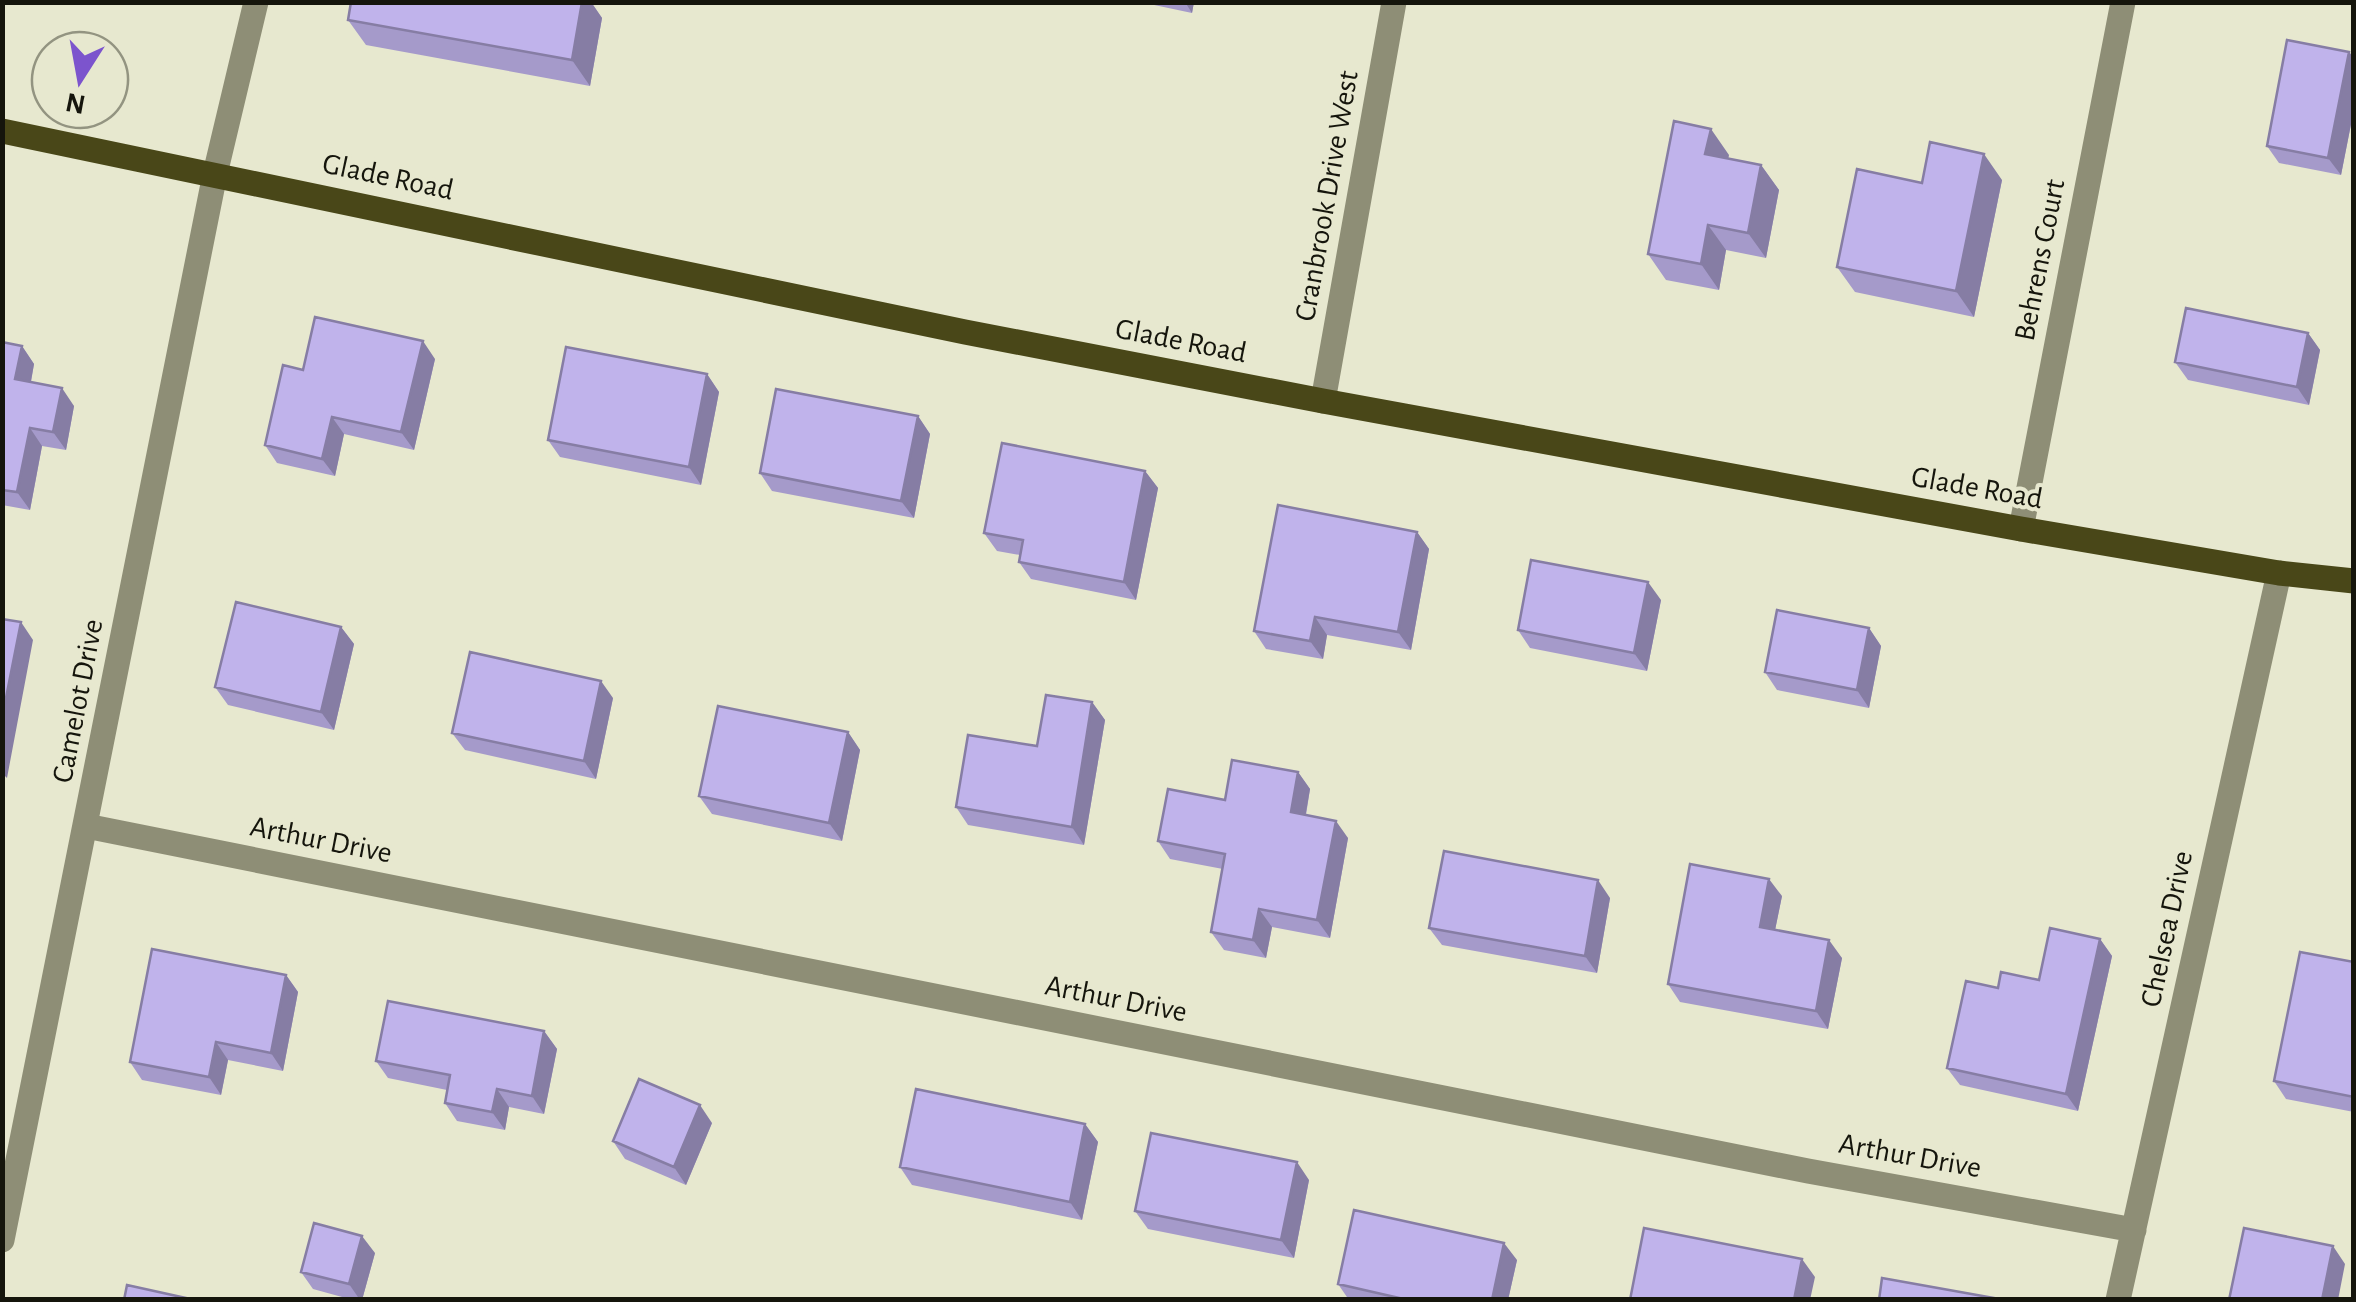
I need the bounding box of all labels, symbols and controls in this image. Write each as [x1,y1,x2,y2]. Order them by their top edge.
north arrow [30,30,130,130]
street label: Cranbrook Drive West [1290,68,1364,323]
text: N [63,87,88,118]
street label: Glade Road [320,149,456,205]
street label: Behrens Court [2010,176,2070,343]
street label: Glade Road [1113,314,1249,368]
street label: Glade Road [1909,462,2045,514]
street label: Camelot Drive [47,617,109,785]
street label: Arthur Drive [247,812,395,868]
street label: Chelsea Drive [2136,848,2198,1010]
street label: Arthur Drive [1042,971,1190,1027]
street label: Arthur Drive [1837,1129,1983,1183]

